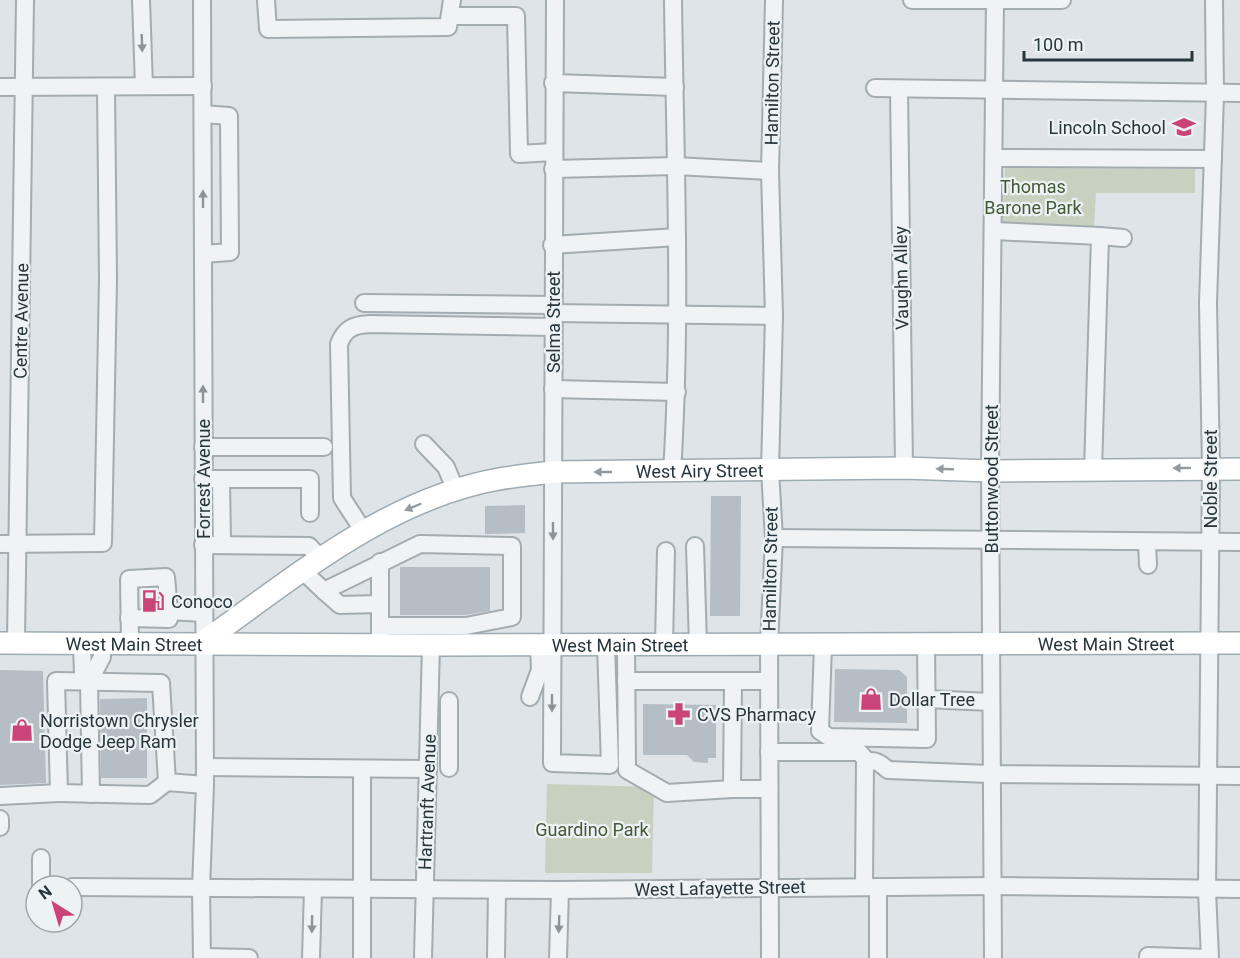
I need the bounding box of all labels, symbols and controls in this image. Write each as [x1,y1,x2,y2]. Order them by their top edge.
street label: Hamilton Street [760,20,784,146]
scale bar [1024,24,1192,62]
one-way arrow [138,34,147,53]
text: 100 m [1033,34,1084,55]
school or university icon: Lincoln School [1171,114,1197,140]
place label: Lincoln School [1049,117,1166,138]
park label: Thomas Barone Park [984,176,1083,218]
one-way arrow [198,190,208,209]
street label: Vaughn Alley [890,226,912,330]
street label: Centre Avenue [9,263,33,379]
street label: Selma Street [543,271,564,373]
one-way arrow [198,385,208,404]
street label: Buttonwood Street [981,404,1002,554]
street label: Forrest Avenue [193,419,214,539]
street label: Noble Street [1200,429,1221,529]
street label: West Airy Street [636,459,764,482]
one-way arrow [1172,464,1191,473]
one-way arrow [935,465,954,474]
one-way arrow [593,467,612,477]
one-way arrow [403,502,421,512]
street label: Hamilton Street [758,506,782,632]
one-way arrow [548,521,558,540]
fuel station icon: Conoco [140,588,166,614]
place label: Conoco [171,591,233,612]
street label: West Main Street [66,633,203,654]
street label: West Main Street [1038,633,1174,654]
street label: West Main Street [552,634,688,655]
shop icon: Dollar Tree [858,686,884,712]
place label: Dollar Tree [889,689,975,710]
one-way arrow [547,694,557,713]
pharmacy icon: CVS Pharmacy [666,701,692,727]
place label: CVS Pharmacy [697,704,816,725]
place label: Norristown Chrysler Dodge Jeep Ram [40,710,199,752]
shop icon: Norristown Chrysler Dodge Jeep Ram [9,717,35,743]
street label: Hartranft Avenue [414,734,440,870]
park label: Guardino Park [535,819,650,840]
north arrow [24,874,84,934]
street label: West Lafayette Street [634,876,806,900]
text: N [35,881,56,903]
one-way arrow [307,914,317,933]
one-way arrow [554,915,564,934]

